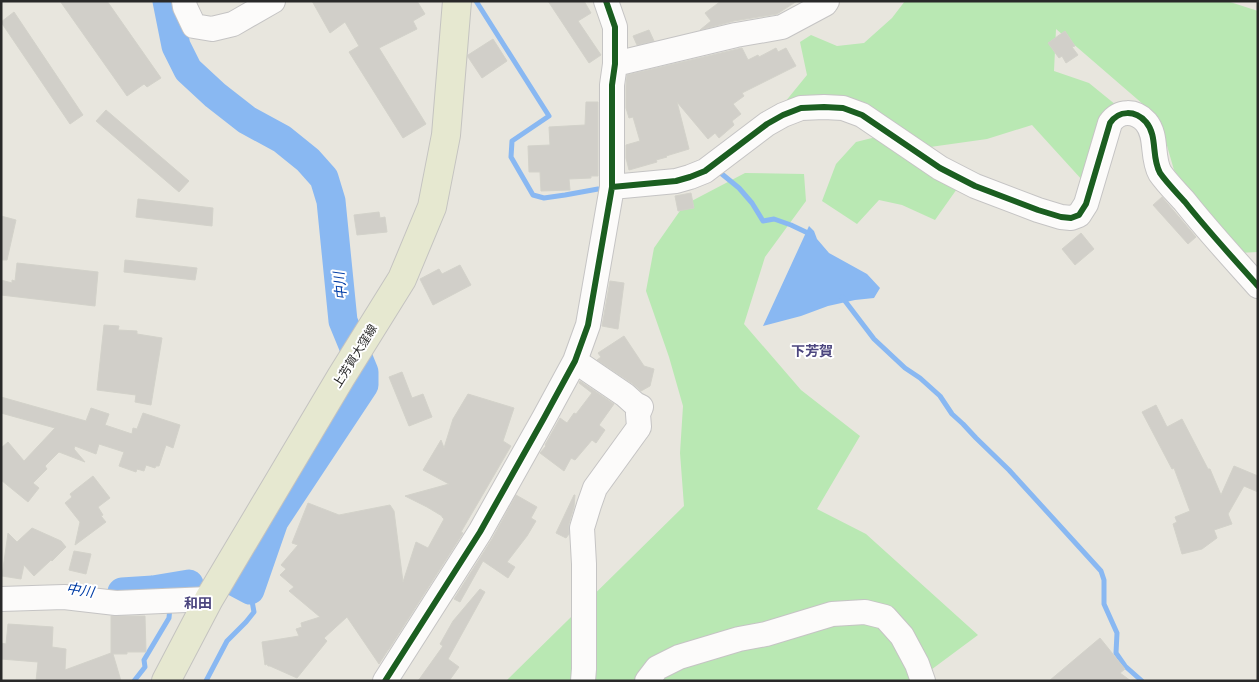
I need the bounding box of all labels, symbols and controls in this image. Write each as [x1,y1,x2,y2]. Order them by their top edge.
water label: 中川 [329,269,352,301]
street label: 上芳賀大窪線 [329,321,382,391]
district label: 下芳賀 [791,342,833,362]
water label: 中川 [64,579,97,603]
district label: 和田 [184,594,212,614]

